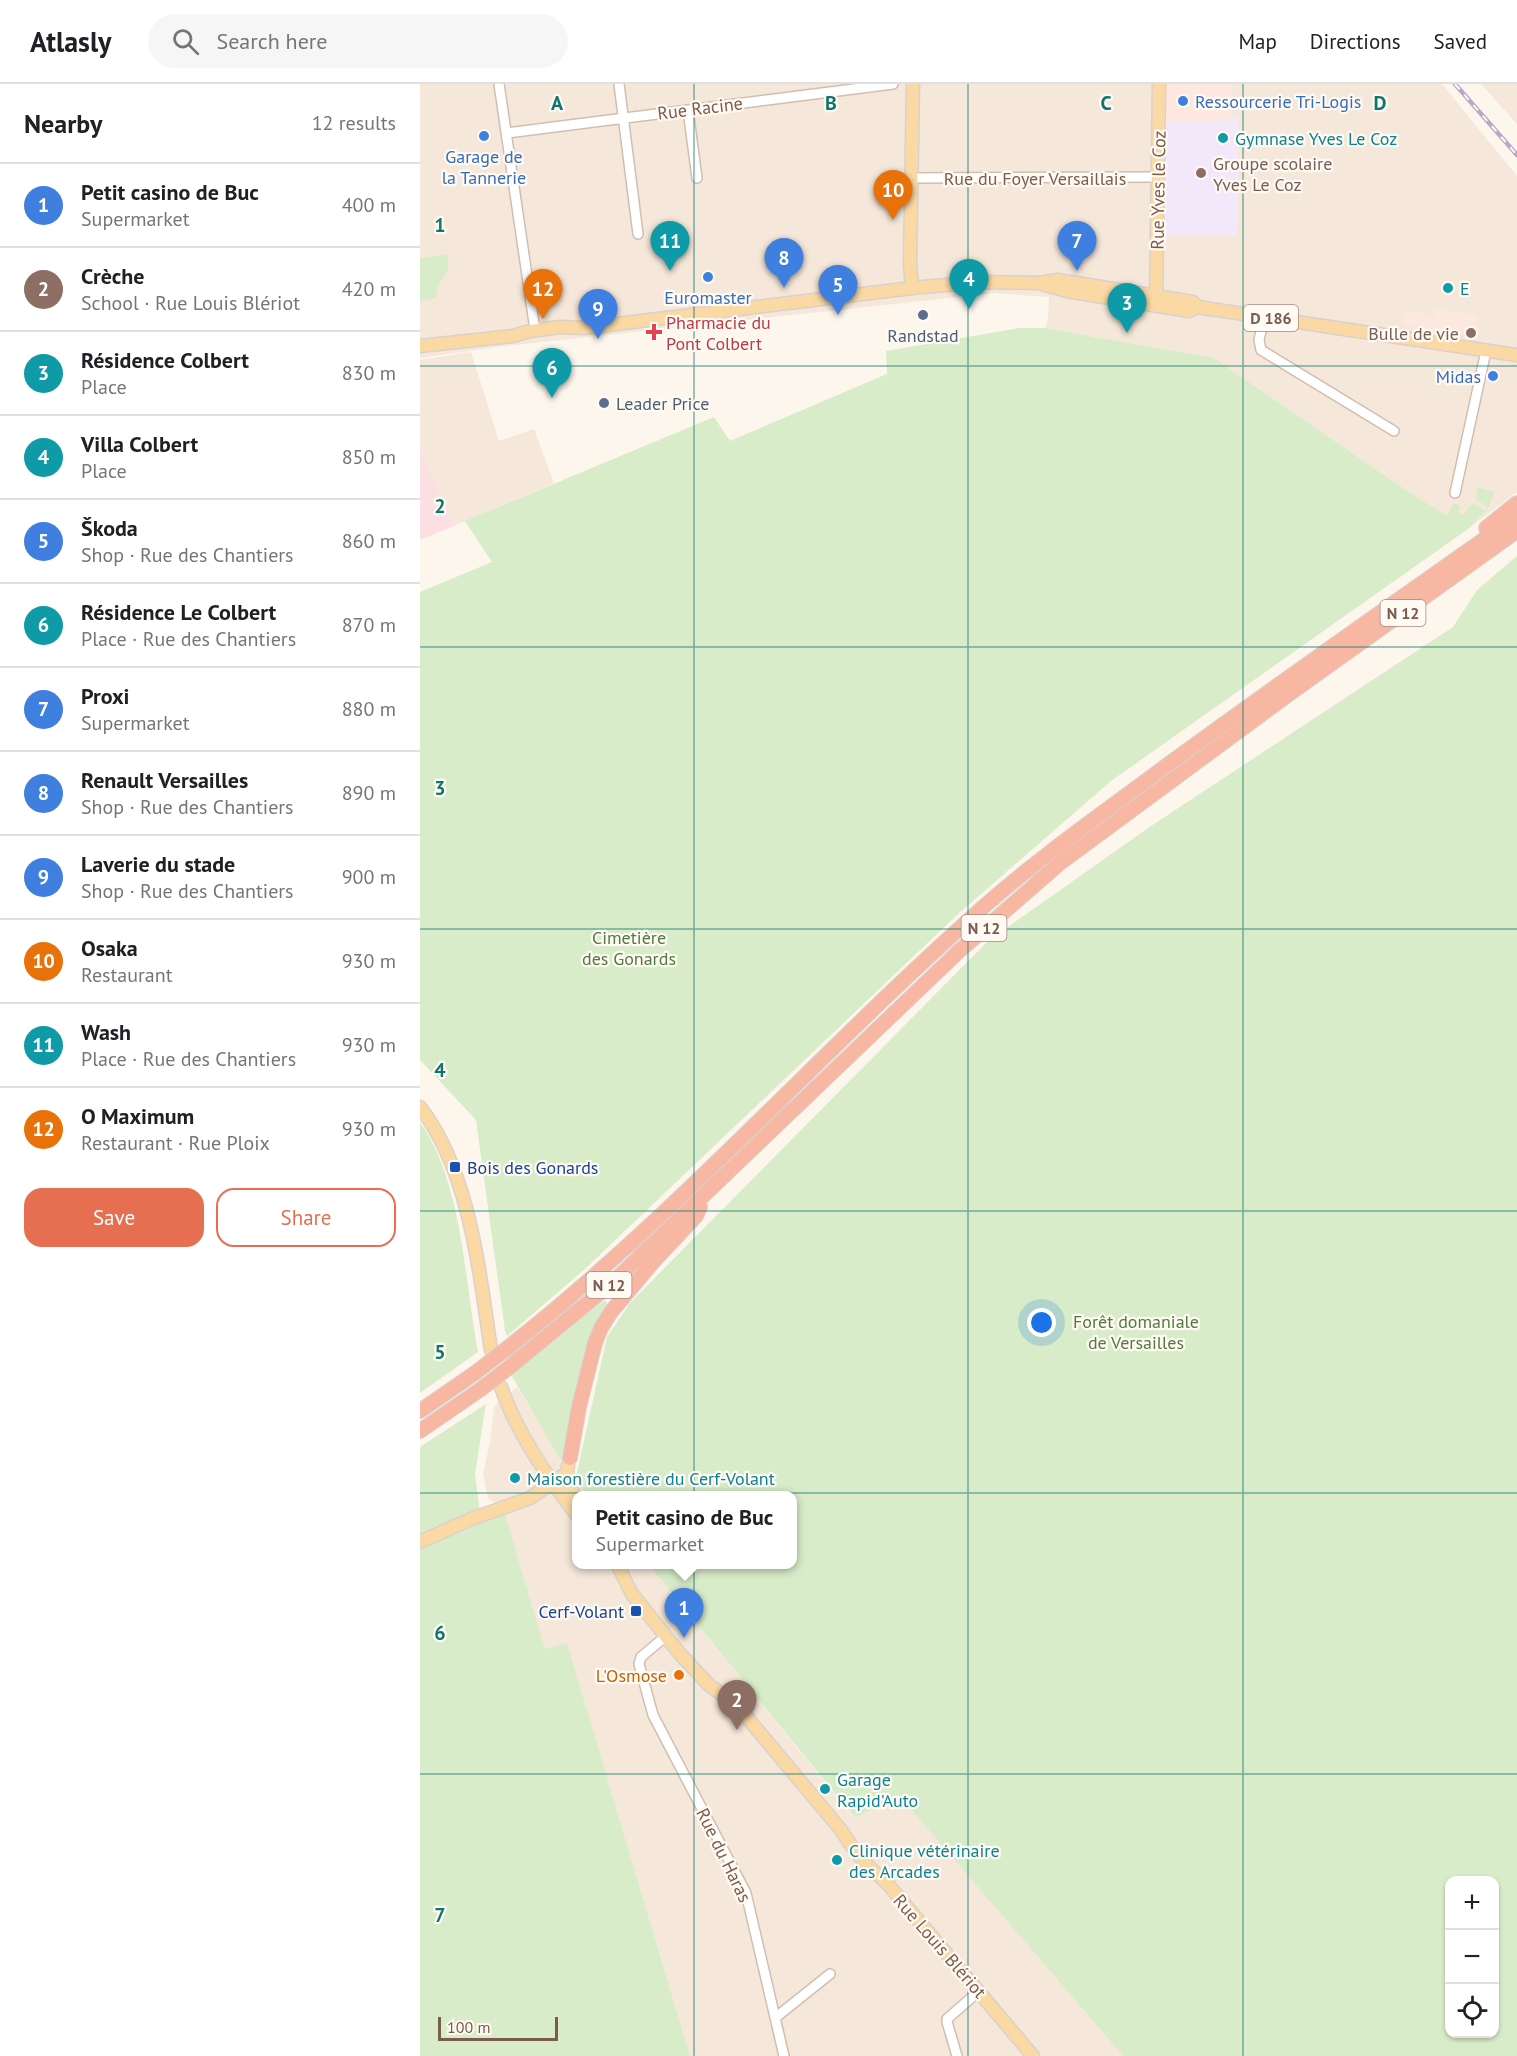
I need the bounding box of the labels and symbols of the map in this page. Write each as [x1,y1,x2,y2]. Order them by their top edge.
text: A [551,90,564,116]
text: B [825,90,837,116]
text: C [1100,90,1112,116]
place label: Ressourcerie Tri-Logis [1195,90,1361,113]
text: D [1374,90,1387,116]
street label: Rue Racine [656,91,744,125]
marker: Ressourcerie Tri-Logis [1176,94,1190,108]
place label: Gymnase Yves Le Coz [1235,127,1397,150]
marker: Garage de la Tannerie [477,129,491,143]
street label: Rue Yves le Coz [1145,130,1171,250]
marker: Gymnase Yves Le Coz [1216,131,1230,145]
place label: Garage de la Tannerie [442,145,526,189]
place label: Groupe scolaire Yves Le Coz [1213,152,1332,196]
marker: Groupe scolaire Yves Le Coz [1194,166,1208,180]
street label: Rue du Foyer Versaillais [944,167,1126,190]
pin: 10 [874,170,912,220]
text: 1 [434,212,446,238]
pin: 11 [650,222,690,271]
pin: 7 [1058,222,1096,271]
pin: 8 [764,238,804,288]
pin: 4 [950,260,988,309]
pin: 5 [818,266,858,315]
pin: 12 [524,270,562,319]
marker: Euromaster [701,270,715,284]
place label: E [1460,277,1470,300]
marker: E [1441,281,1455,295]
pin: 3 [1108,284,1146,333]
place label: Euromaster [664,286,752,309]
pin: 9 [578,290,618,339]
road number: D 186 [1244,305,1298,331]
marker: Randstad [916,308,930,322]
place label: Pharmacie du Pont Colbert [666,311,771,355]
place label: Bulle de vie [1368,322,1459,345]
place label: Randstad [887,324,959,347]
marker: Pharmacie du Pont Colbert [647,325,661,339]
marker: Bulle de vie [1464,326,1478,340]
pin: 6 [532,348,572,398]
place label: Midas [1436,365,1481,388]
marker: Midas [1486,369,1500,383]
place label: Leader Price [616,392,709,415]
marker: Leader Price [597,396,611,410]
text: 2 [434,493,446,519]
road number: N 12 [1380,600,1426,626]
text: 3 [434,775,446,801]
road number: N 12 [962,915,1006,941]
park label: Cimetière des Gonards [582,926,676,970]
text: 4 [434,1057,446,1083]
place label: Bois des Gonards [467,1156,598,1179]
marker: Bois des Gonards [448,1160,462,1174]
road number: N 12 [586,1272,632,1298]
your location [1027,1308,1056,1337]
park label: Forêt domaniale de Versailles [1073,1310,1199,1354]
text: 5 [434,1339,446,1365]
place label: Maison forestière du Cerf-Volant [527,1467,775,1490]
marker: Maison forestière du Cerf-Volant [508,1471,522,1485]
pin: 1 [664,1588,704,1638]
place label: Cerf-Volant [538,1600,624,1623]
marker: Cerf-Volant [629,1604,643,1618]
text: 6 [434,1620,446,1646]
place label: L'Osmose [596,1664,667,1687]
marker: L'Osmose [672,1668,686,1682]
pin: 2 [718,1680,756,1730]
place label: Garage Rapid'Auto [837,1768,918,1812]
marker: Garage Rapid'Auto [818,1782,832,1796]
street label: Rue du Haras [691,1804,757,1906]
place label: Clinique vétérinaire des Arcades [849,1839,1000,1883]
marker: Clinique vétérinaire des Arcades [830,1853,844,1867]
street label: Rue Louis Blériot [888,1889,992,2003]
text: 7 [434,1902,446,1928]
scale bar [438,2014,558,2042]

